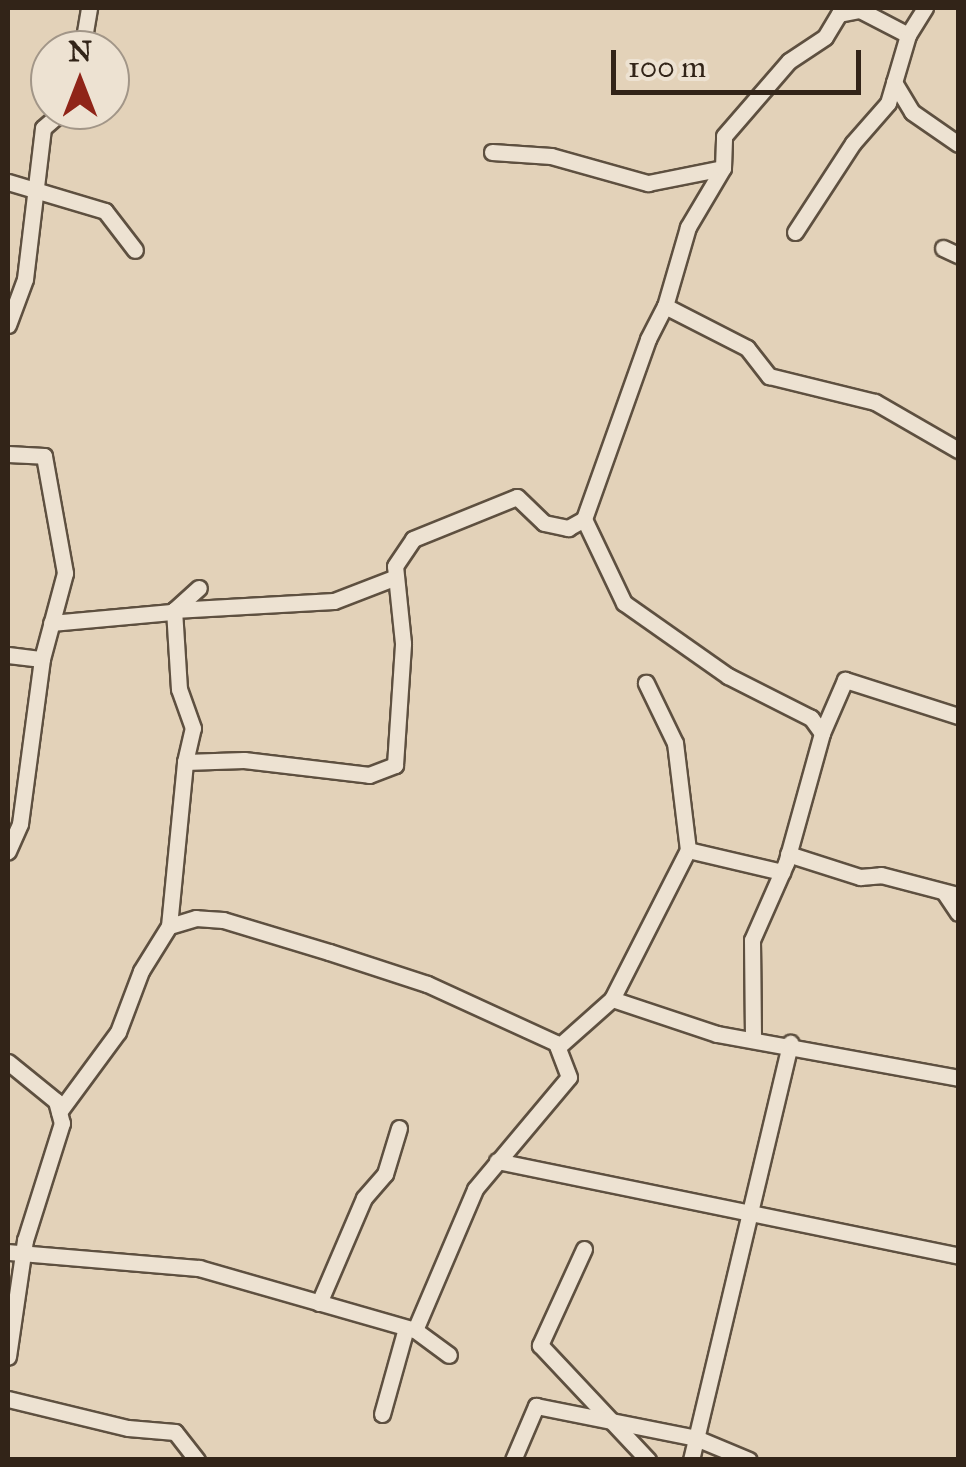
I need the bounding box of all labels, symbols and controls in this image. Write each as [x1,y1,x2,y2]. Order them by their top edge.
north arrow [30,30,130,130]
scale bar [616,30,866,92]
text: N [68,34,92,69]
text: 100 m [628,49,706,85]

